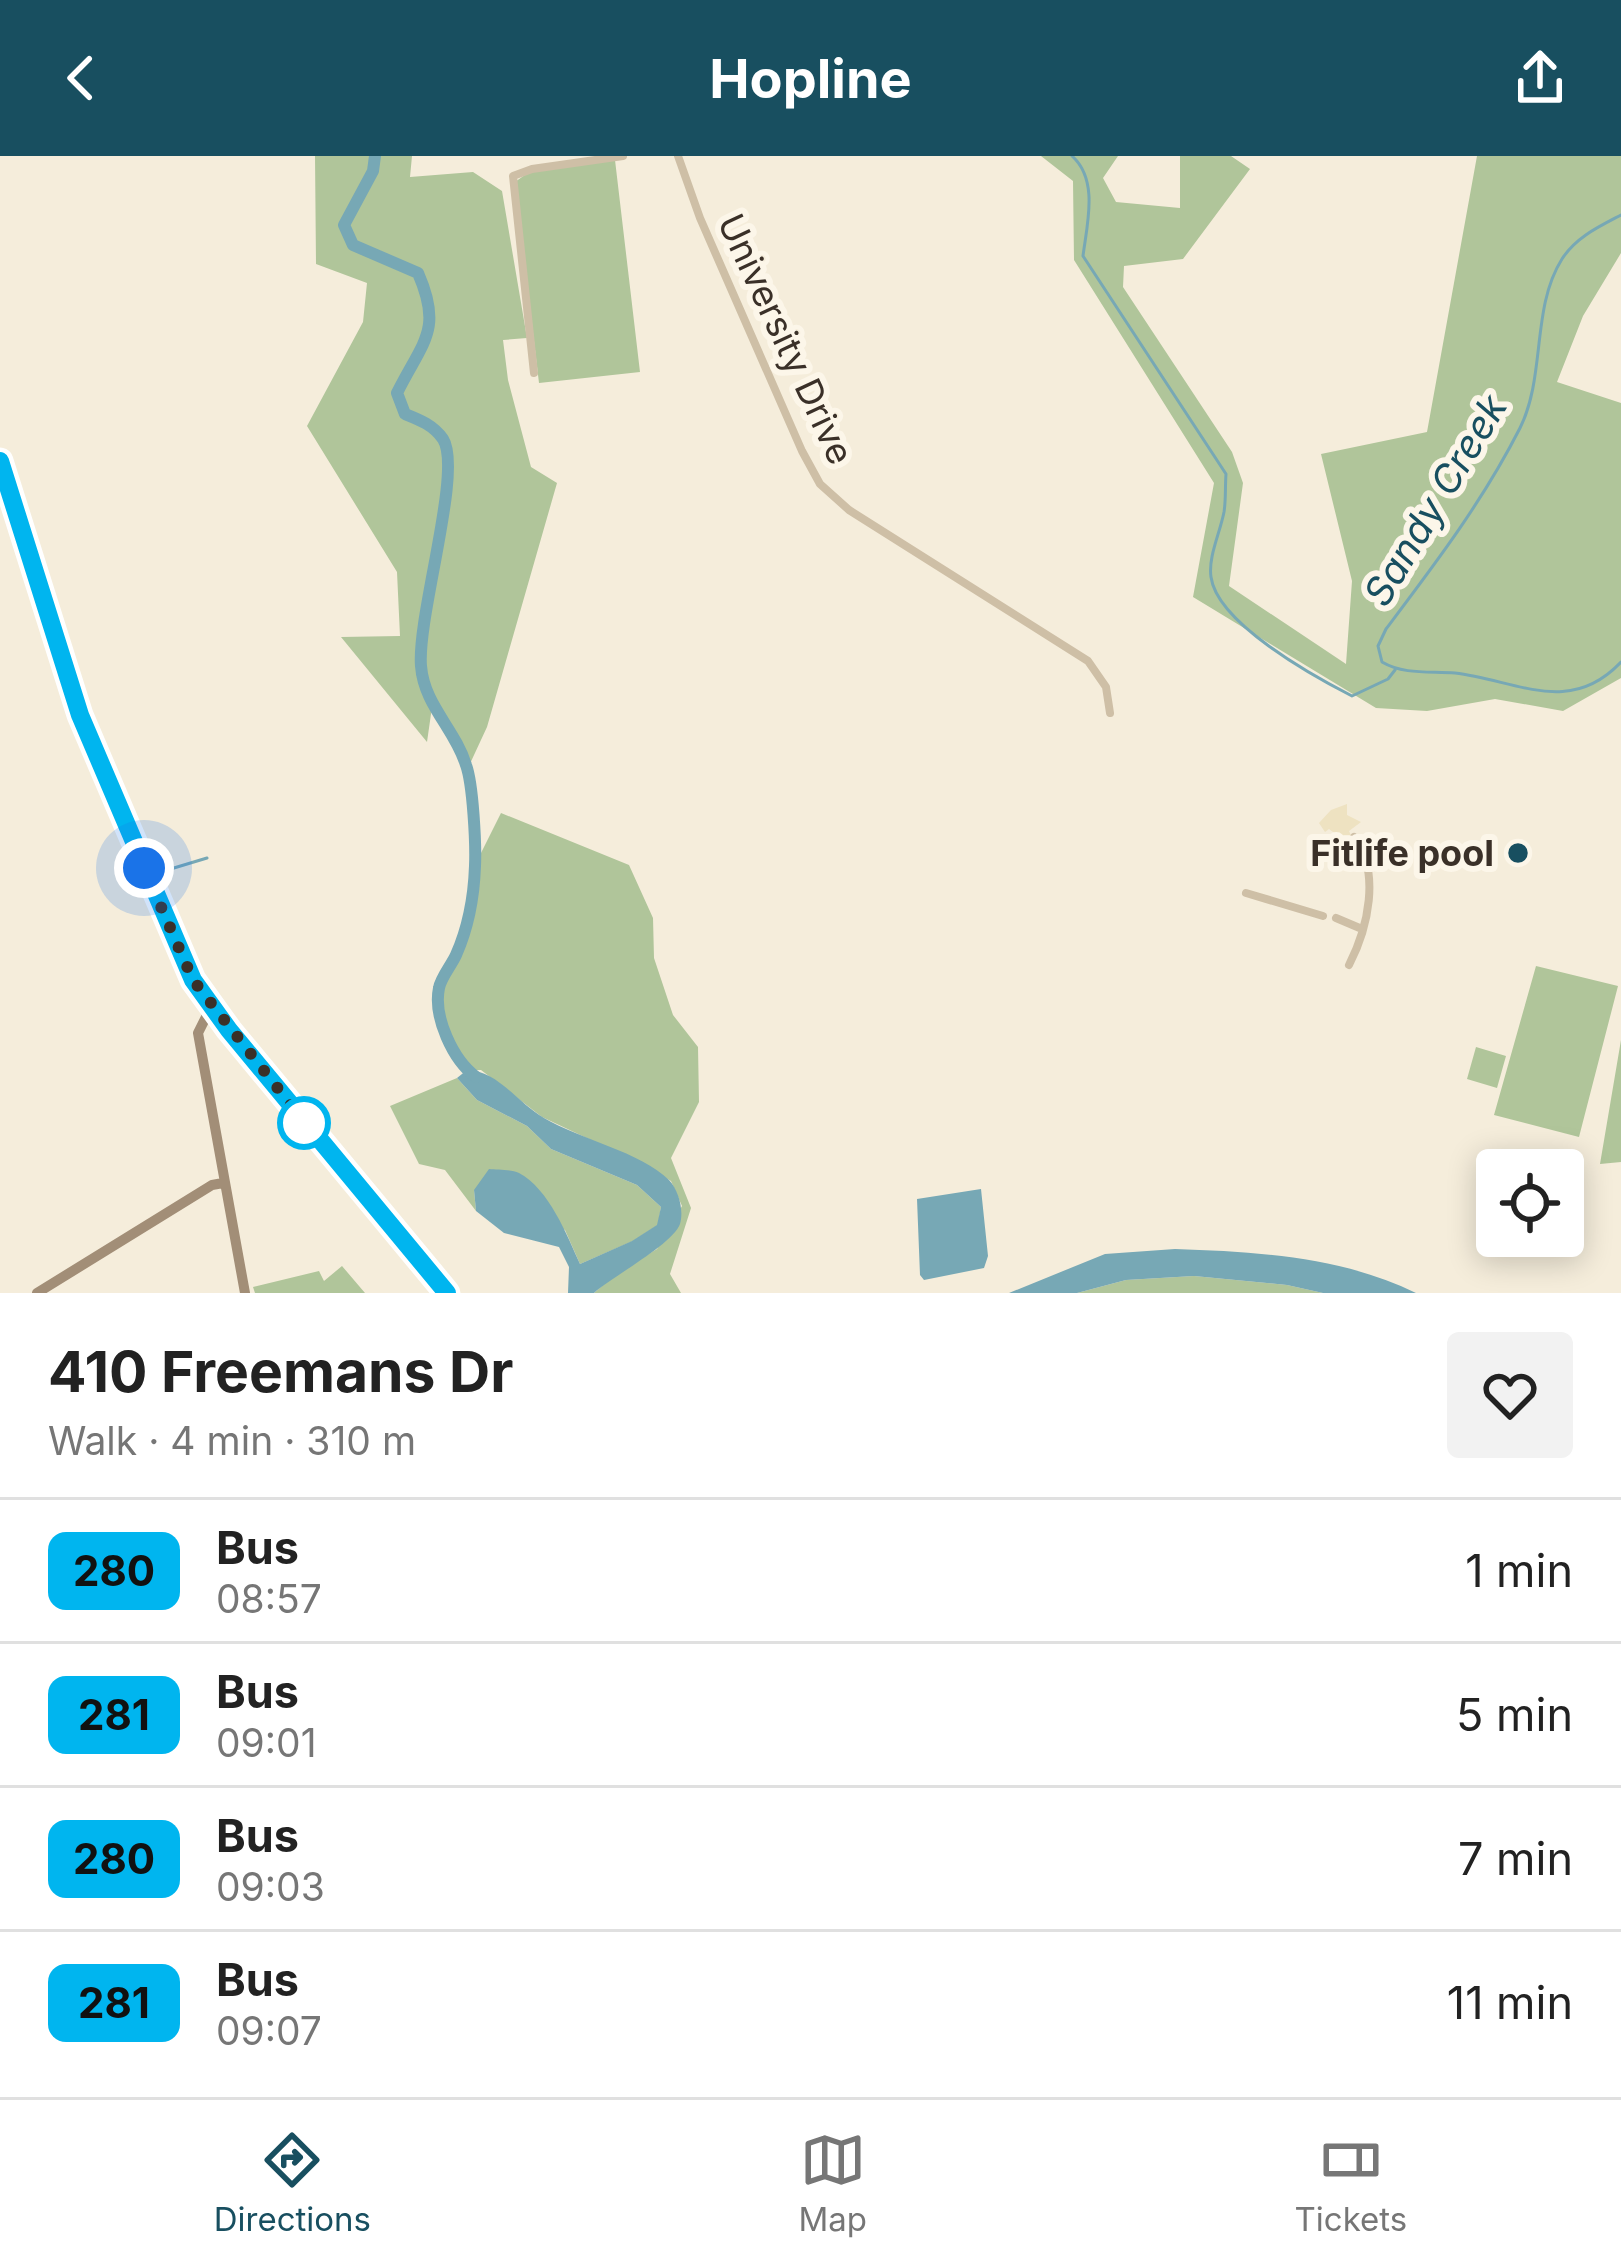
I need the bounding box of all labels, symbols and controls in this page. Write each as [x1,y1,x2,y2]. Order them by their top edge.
icon: back [48,45,114,111]
icon: share [1507,45,1573,111]
text: Hopline [709,46,912,111]
street label: University Drive [709,207,863,471]
water label: Sandy Creek [1353,385,1516,614]
place label: Fitlife pool [1310,831,1494,875]
your location [114,838,174,898]
marker: Fitlife pool [1505,840,1531,866]
unlabelled marker [279,1098,329,1148]
map controls [1476,1149,1584,1257]
button: locate [1476,1149,1584,1257]
button: heart [1447,1332,1573,1458]
text: 410 Freemans Dr [48,1337,513,1406]
text: Walk · 4 min · 310 m [48,1417,416,1464]
text: Bus [216,1520,299,1575]
text: 1 min [1465,1543,1573,1598]
text: 280 [73,1545,155,1596]
text: 08:57 [216,1575,322,1622]
text: Bus [216,1664,299,1719]
text: 5 min [1456,1687,1573,1742]
text: 281 [78,1689,150,1740]
text: 09:01 [216,1719,317,1766]
text: Bus [216,1808,299,1863]
text: 7 min [1458,1831,1573,1886]
text: 280 [73,1833,155,1884]
text: 09:03 [216,1863,325,1910]
text: Bus [216,1952,299,2007]
text: 11 min [1447,1975,1573,2030]
text: 281 [78,1977,150,2028]
text: 09:07 [216,2007,322,2054]
tab: Directions [214,2127,371,2239]
tab: Map [799,2127,867,2239]
tab: Tickets [1295,2127,1407,2239]

